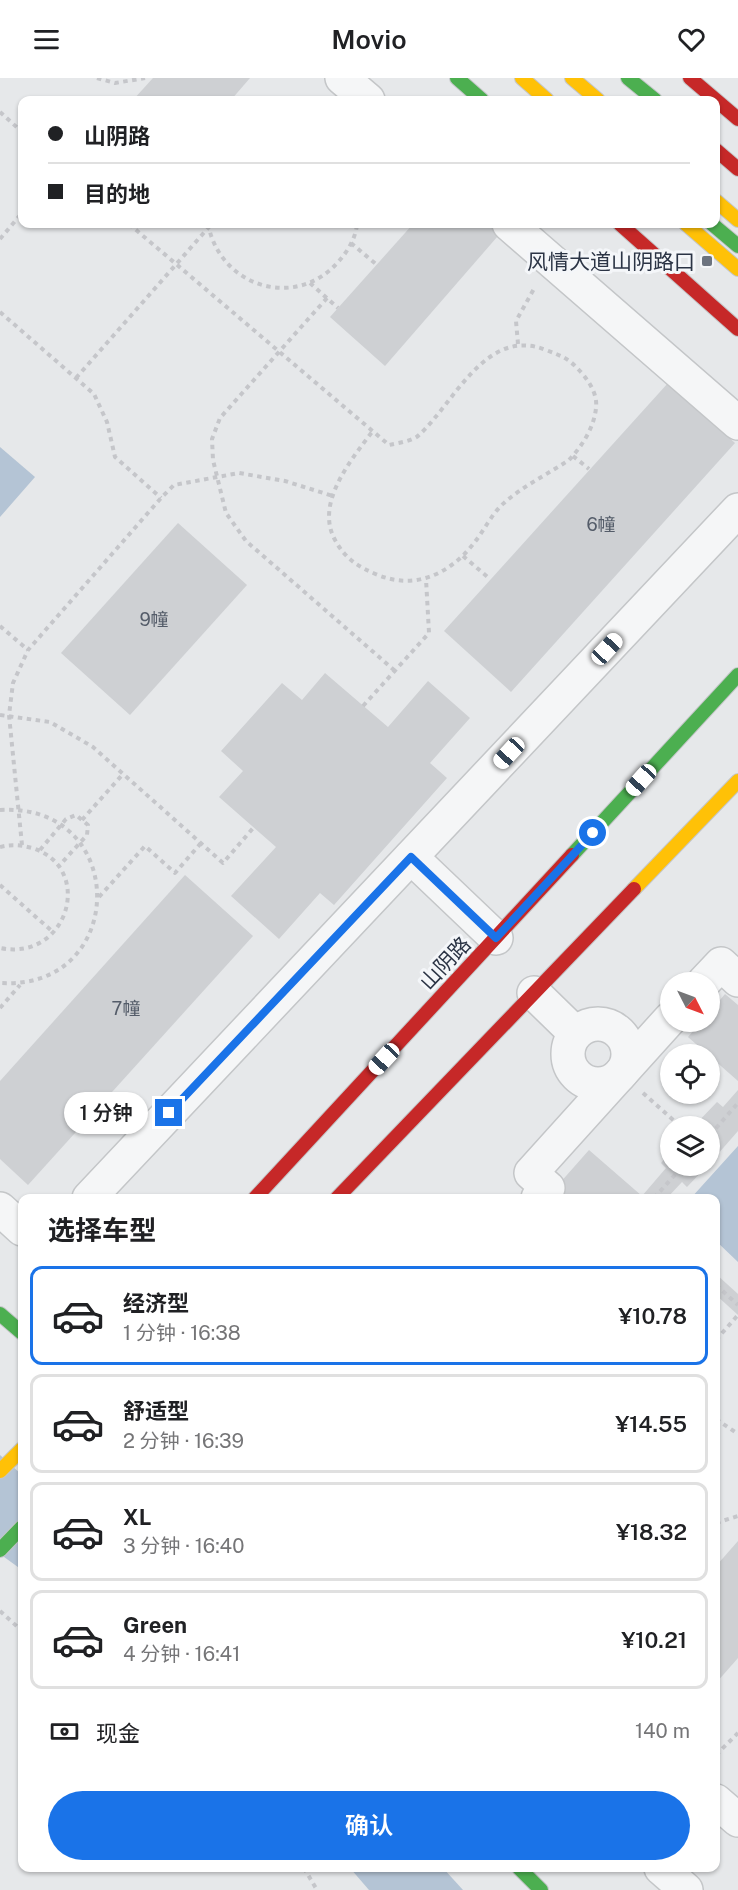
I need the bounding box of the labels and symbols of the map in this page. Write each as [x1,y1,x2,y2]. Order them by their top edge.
place label: 风情大道山阴路口 [527,249,695,274]
marker: 风情大道山阴路口 [700,254,714,268]
house number: 6幢 [586,514,616,535]
house number: 9幢 [139,609,169,630]
car [588,630,626,668]
car [490,734,528,772]
car [622,761,660,799]
route start [579,819,606,846]
street label: 山阴路 [414,931,476,995]
north arrow [660,972,720,1032]
house number: 7幢 [112,998,140,1019]
car [365,1040,403,1078]
callout: 1 分钟 [64,1092,148,1134]
route end [155,1099,182,1126]

